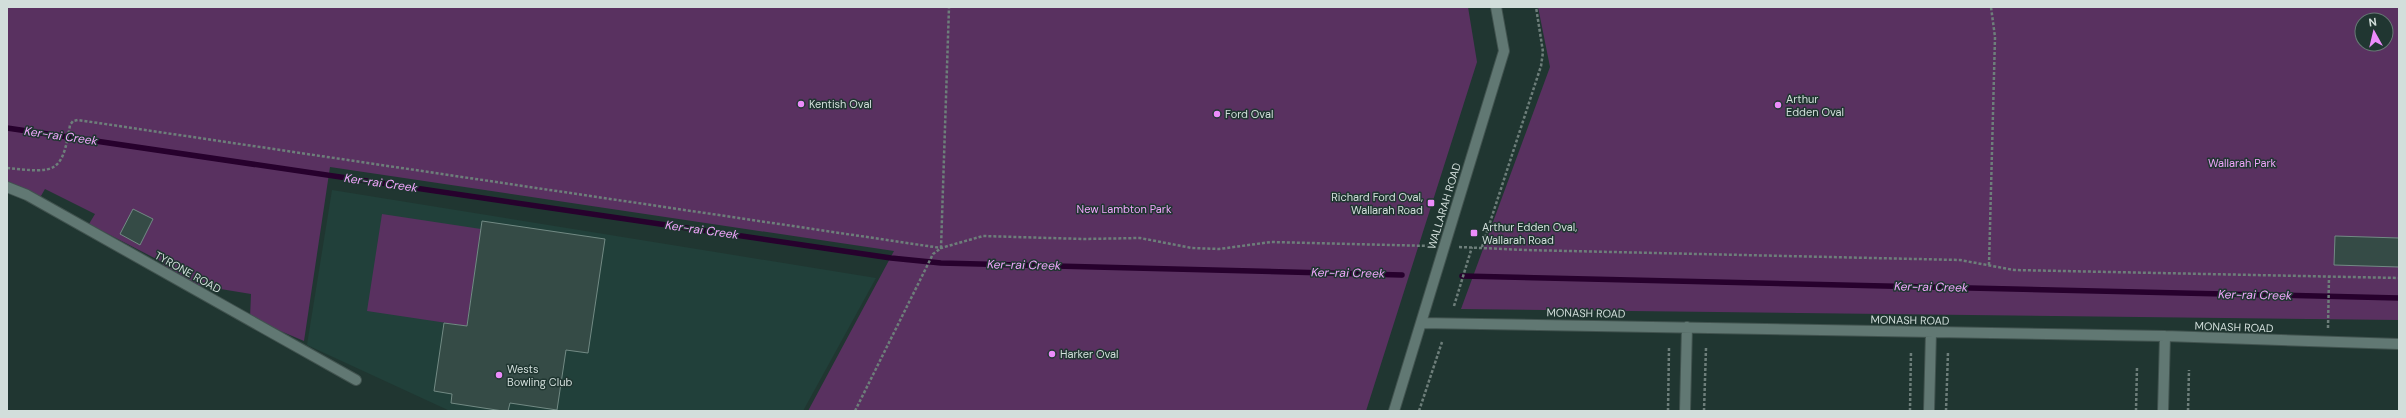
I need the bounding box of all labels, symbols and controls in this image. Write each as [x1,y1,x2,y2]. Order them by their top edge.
north arrow [2354,12,2394,52]
text: N [2368,15,2378,30]
place label: Arthur Edden Oval [1786,92,1844,119]
place label: Kentish Oval [809,97,872,111]
marker: Kentish Oval [796,99,806,109]
marker: Arthur Edden Oval [1773,100,1783,110]
place label: Ford Oval [1225,107,1273,121]
marker: Ford Oval [1212,109,1222,119]
water label: Ker-rai Creek [23,123,100,149]
park label: Wallarah Park [2208,156,2276,170]
street label: WALLARAH ROAD [1424,161,1464,251]
water label: Ker-rai Creek [343,170,420,196]
place label: Richard Ford Oval, Wallarah Road [1331,190,1423,217]
marker: Richard Ford Oval, Wallarah Road [1426,198,1436,208]
park label: New Lambton Park [1077,202,1172,216]
water label: Ker-rai Creek [664,217,741,243]
place label: Arthur Edden Oval, Wallarah Road [1482,220,1577,247]
marker: Arthur Edden Oval, Wallarah Road [1469,228,1479,238]
street label: TYRONE ROAD [152,248,224,296]
water label: Ker-rai Creek [987,256,1062,274]
water label: Ker-rai Creek [1311,264,1386,282]
water label: Ker-rai Creek [1894,278,1969,296]
water label: Ker-rai Creek [2218,286,2293,304]
street label: MONASH ROAD [1546,305,1626,321]
street label: MONASH ROAD [1870,312,1950,328]
street label: MONASH ROAD [2194,319,2274,335]
place label: Harker Oval [1060,347,1118,361]
marker: Harker Oval [1047,349,1057,359]
place label: Wests Bowling Club [507,362,572,389]
marker: Wests Bowling Club [494,370,504,380]

